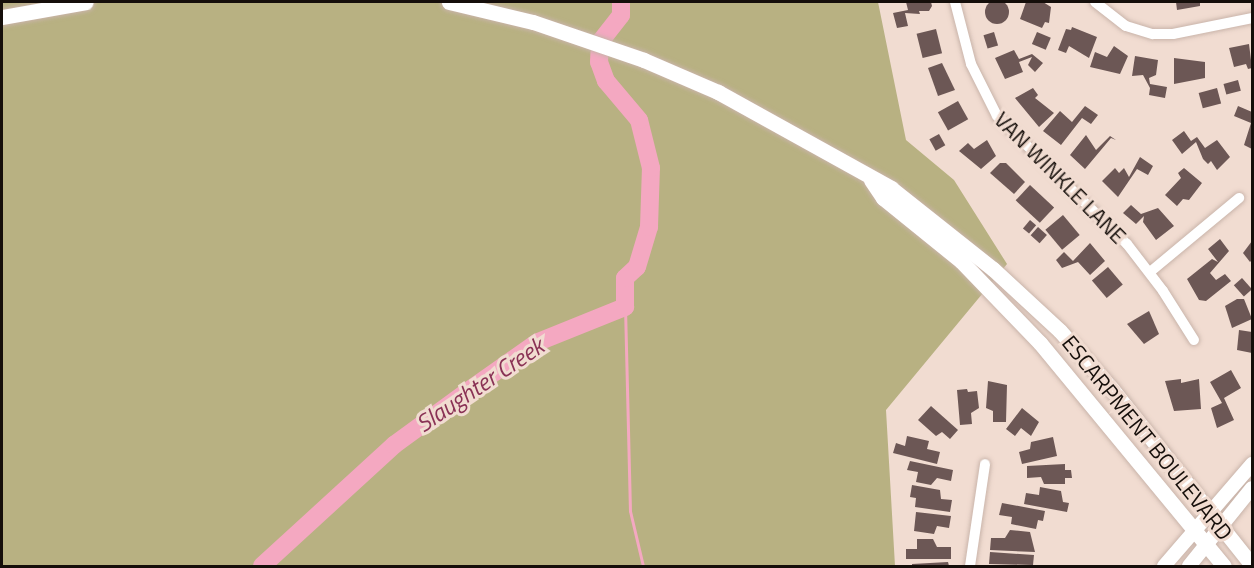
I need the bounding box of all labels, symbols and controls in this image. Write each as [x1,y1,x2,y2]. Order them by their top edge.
street label: VAN WINKLE LANE [989,107,1131,249]
street label: ESCARPMENT BOULEVARD [1056,330,1238,546]
water label: Slaughter Creek [411,332,549,438]

